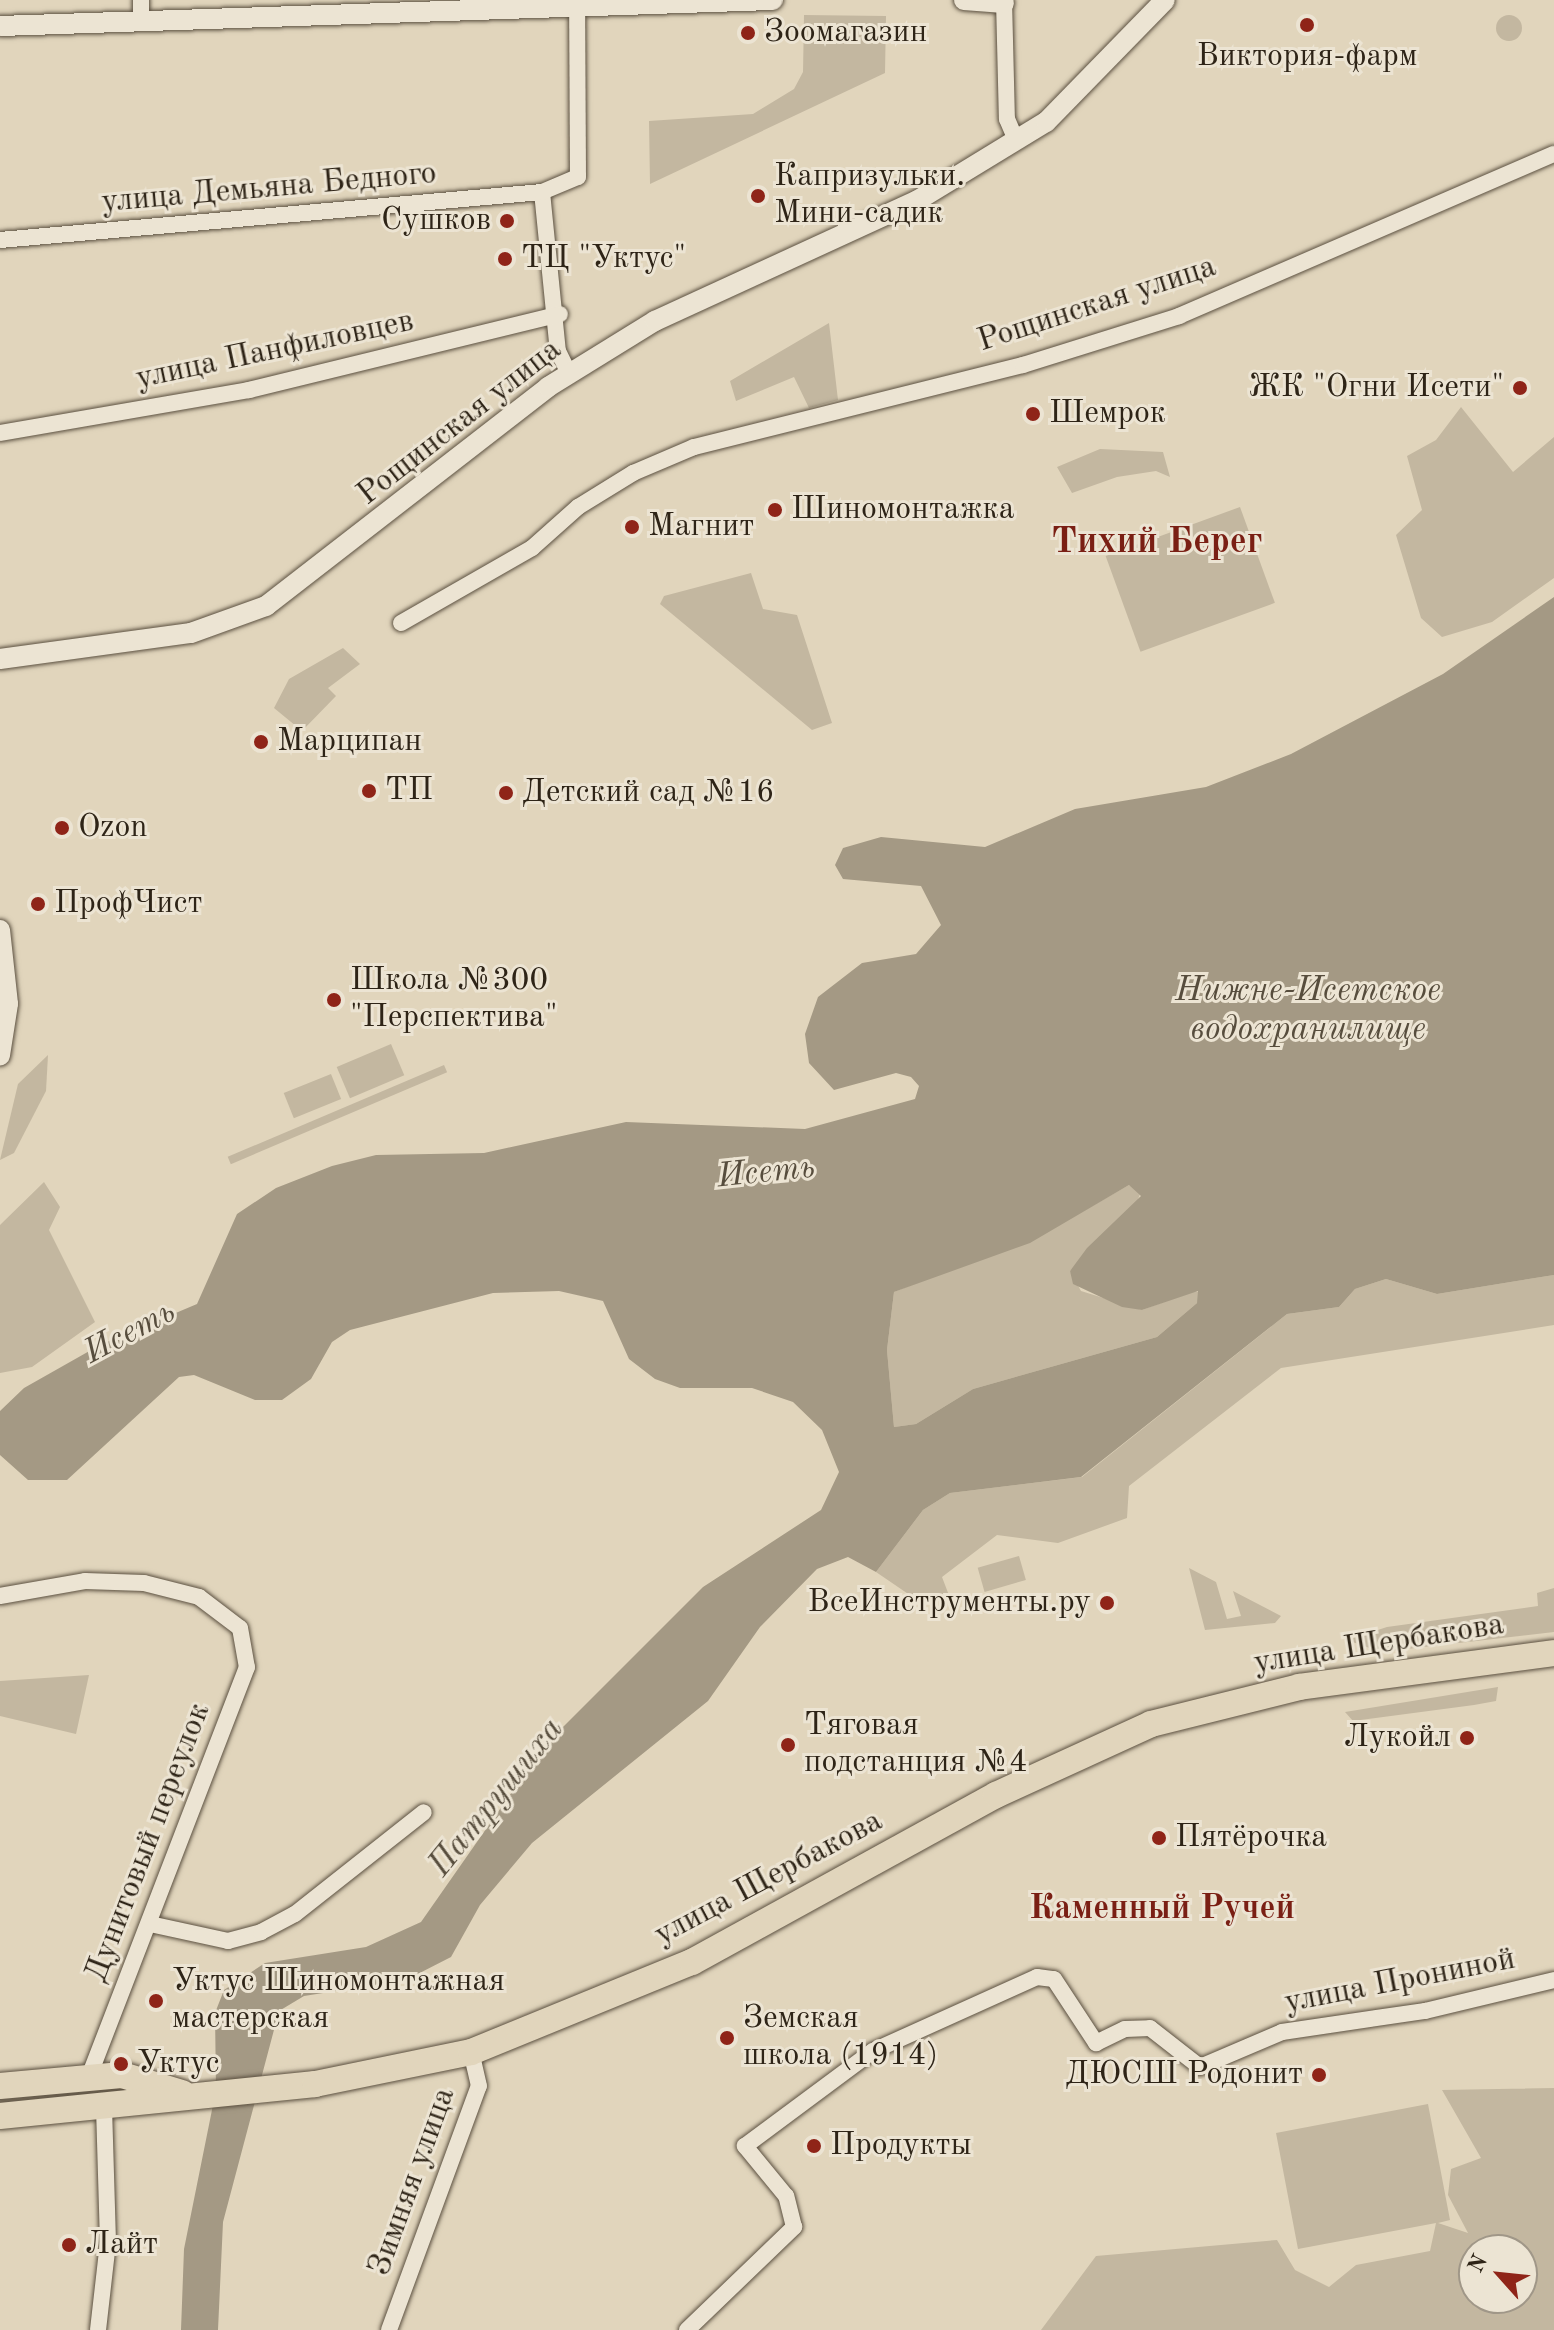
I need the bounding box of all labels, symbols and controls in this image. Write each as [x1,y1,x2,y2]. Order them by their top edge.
place label: Зоомагазин [764,14,927,52]
marker: Виктория-фарм [1298,16,1316,34]
marker: Зоомагазин [739,24,757,42]
place label: Виктория-фарм [1197,38,1417,76]
street label: улица Демьяна Бедного [100,155,438,223]
place label: Капризульки. Мини-садик [774,159,965,234]
marker: Капризульки. Мини-садик [749,187,767,205]
place label: Сушков [381,202,491,240]
marker: Сушков [498,212,516,230]
place label: ТЦ "Уктус" [521,240,686,278]
street label: Рощинская улица [973,248,1221,362]
marker: ТЦ "Уктус" [496,250,514,268]
street label: улица Панфиловцев [133,303,417,399]
street label: Рощинская улица [350,331,570,515]
place label: ЖК "Огни Исети" [1249,369,1504,407]
marker: ЖК "Огни Исети" [1511,379,1529,397]
place label: Шемрок [1049,395,1166,433]
marker: Шемрок [1024,405,1042,423]
place label: Шиномонтажка [791,491,1014,529]
marker: Шиномонтажка [766,501,784,519]
place label: Магнит [648,508,754,546]
marker: Магнит [623,518,641,536]
district label: Тихий Берег [1051,522,1263,566]
place label: Марципан [277,723,422,761]
marker: Марципан [252,733,270,751]
place label: ТП [385,772,433,810]
place label: Детский сад №16 [522,774,775,812]
marker: ТП [360,782,378,800]
marker: Детский сад №16 [497,784,515,802]
place label: Ozon [78,809,148,847]
marker: Ozon [53,819,71,837]
place label: ПрофЧист [54,885,203,923]
marker: ПрофЧист [29,895,47,913]
place label: Школа №300 "Перспектива" [350,963,557,1038]
water label: Нижне-Исетское водохранилище [1175,971,1441,1050]
marker: Школа №300 "Перспектива" [325,991,343,1009]
water label: Исеть [715,1148,817,1198]
water label: Исеть [77,1292,183,1374]
place label: ВсеИнструменты.ру [808,1584,1091,1622]
marker: ВсеИнструменты.ру [1098,1594,1116,1612]
street label: улица Щербакова [1251,1606,1507,1684]
street label: Дунитовый переулок [78,1698,220,1988]
place label: Тяговая подстанция №4 [804,1708,1028,1783]
water label: Патрушиха [421,1710,573,1886]
place label: Лукойл [1344,1719,1451,1757]
marker: Лукойл [1458,1729,1476,1747]
marker: Тяговая подстанция №4 [779,1736,797,1754]
street label: улица Щербакова [648,1803,890,1955]
place label: Пятёрочка [1175,1819,1327,1857]
marker: Пятёрочка [1150,1829,1168,1847]
district label: Каменный Ручей [1029,1890,1295,1930]
street label: улица Прониной [1282,1941,1518,2023]
place label: Уктус Шиномонтажная мастерская [172,1964,505,2039]
marker: Уктус Шиномонтажная мастерская [147,1992,165,2010]
place label: Земская школа (1914) [743,2001,938,2076]
marker: Земская школа (1914) [718,2029,736,2047]
place label: Уктус [137,2045,219,2083]
marker: Уктус [112,2055,130,2073]
place label: ДЮСШ Родонит [1065,2056,1303,2094]
marker: ДЮСШ Родонит [1310,2066,1328,2084]
street label: Зимняя улица [361,2083,465,2281]
place label: Продукты [830,2127,972,2165]
marker: Продукты [805,2137,823,2155]
place label: Лайт [85,2226,158,2264]
north arrow [1458,2234,1538,2314]
marker: Лайт [60,2236,78,2254]
text: N [1465,2252,1492,2276]

